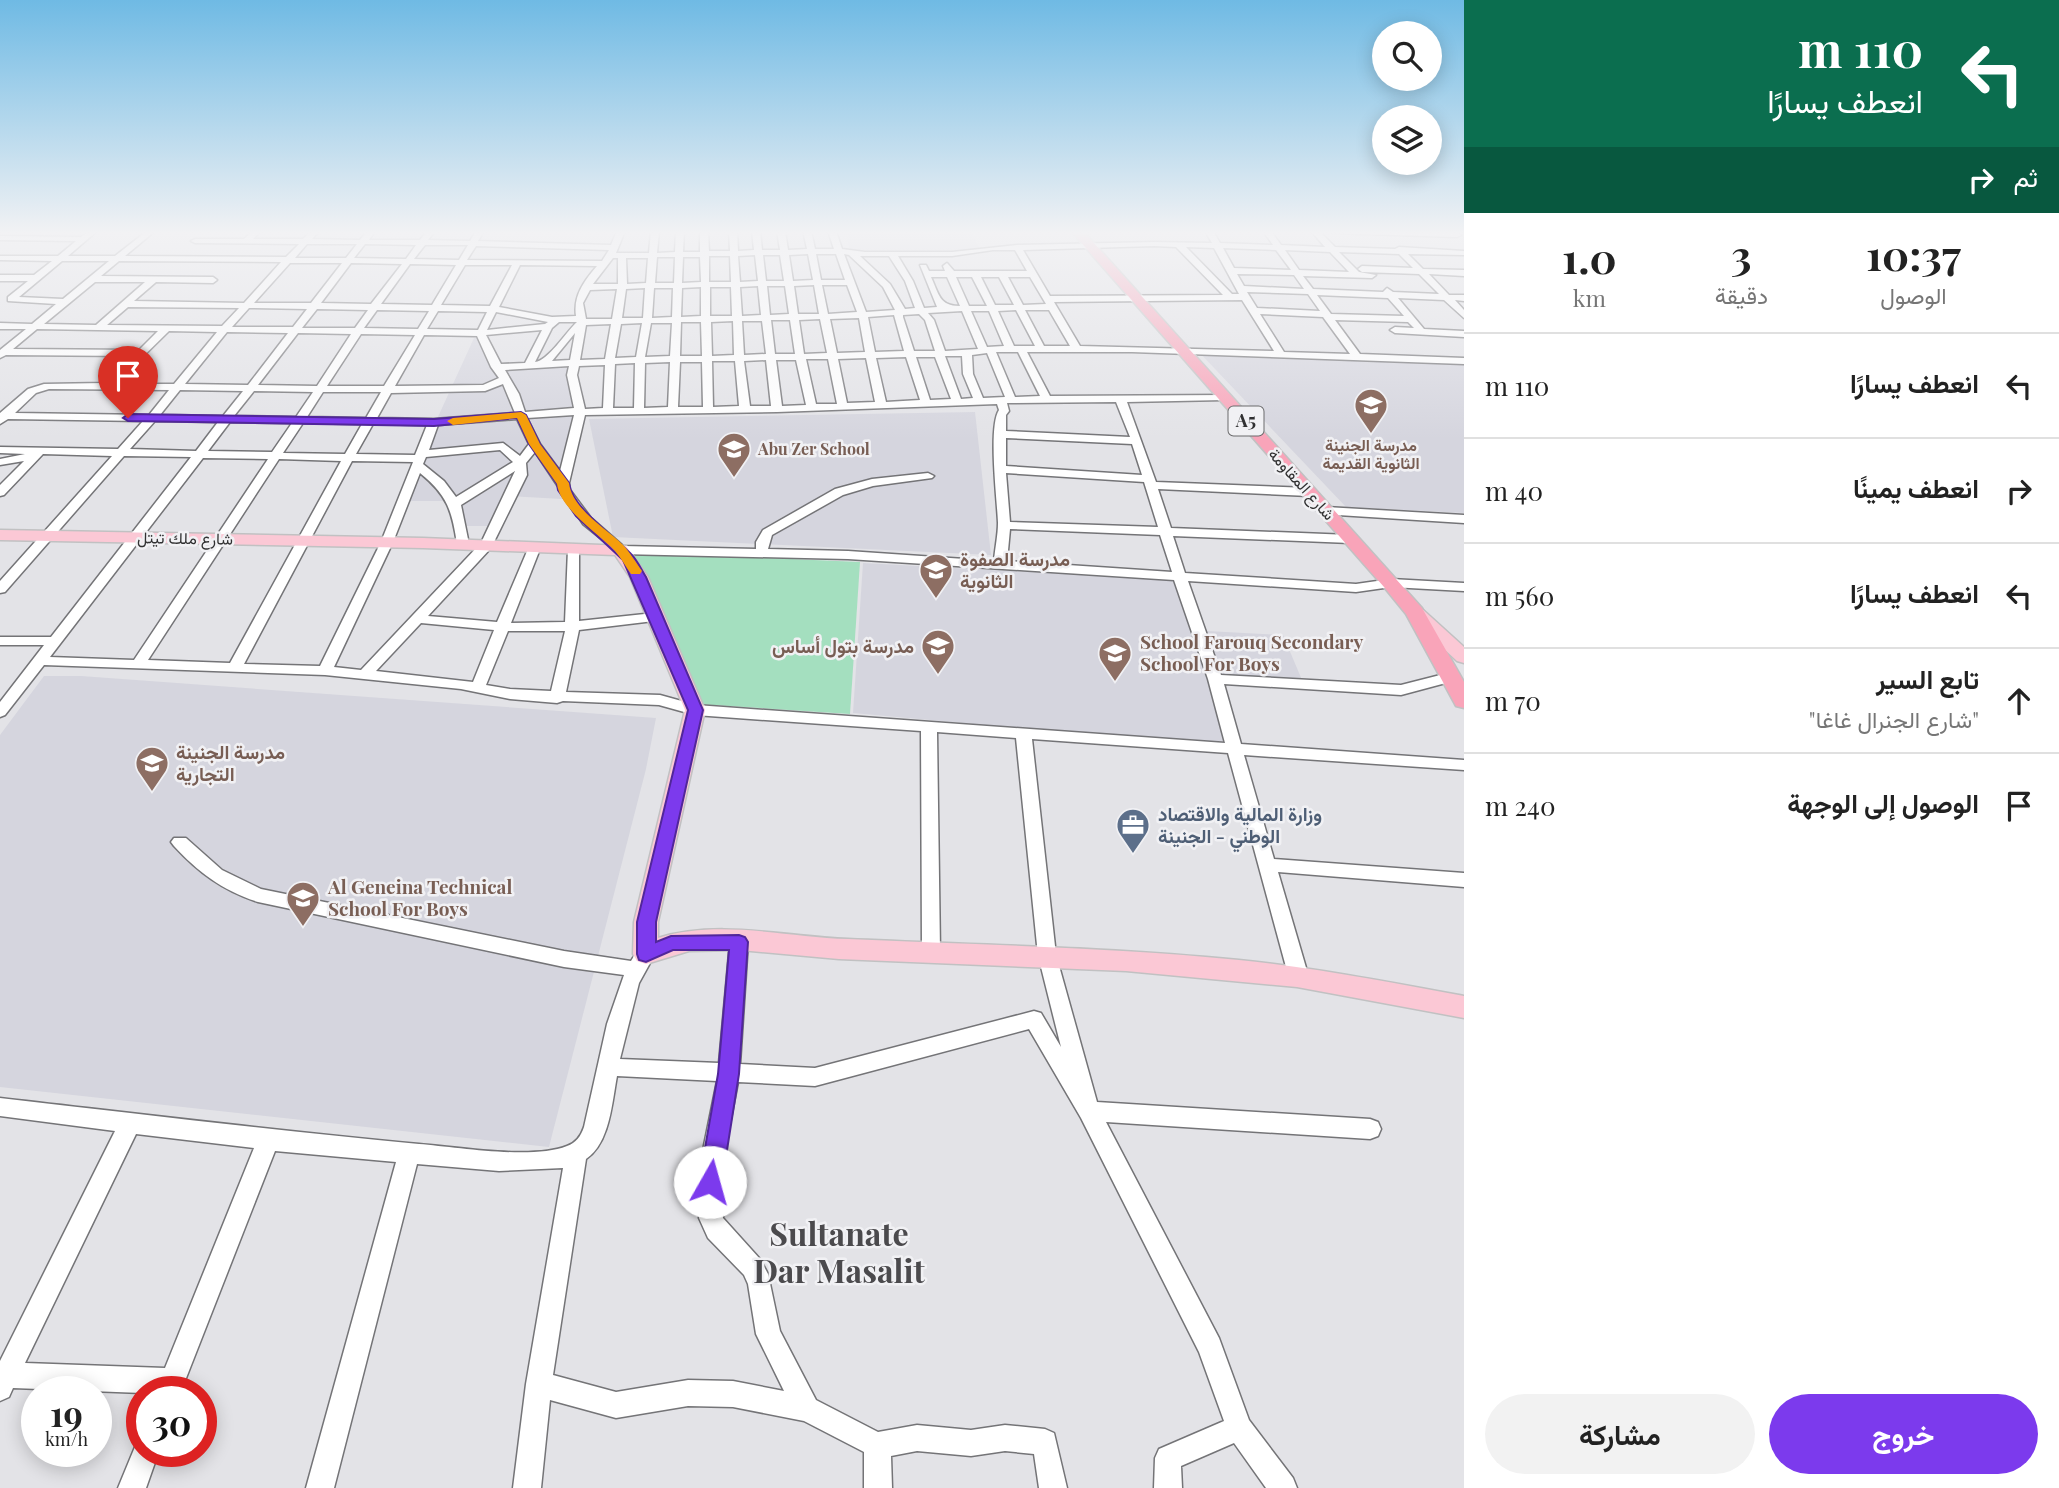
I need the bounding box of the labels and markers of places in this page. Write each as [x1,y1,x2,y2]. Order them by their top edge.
pin [98,346,158,418]
school or university icon: مدرسة الجنينة الثانوية القديمة [1352,386,1390,435]
school or university icon: Abu Zer School [715,430,753,479]
place label: مدرسة الجنينة الثانوية القديمة [1322,434,1420,474]
place label: Abu Zer School [757,438,870,459]
place label: مدرسة الصفوة الثانوية [960,545,1070,594]
school or university icon: مدرسة الصفوة الثانوية [917,551,955,600]
school or university icon: مدرسة بتول أساس [919,627,957,676]
place label: School Farouq Secondary School For Boys [1140,628,1363,676]
place label: مدرسة بتول أساس [772,632,914,659]
school or university icon: School Farouq Secondary School For Boys [1096,634,1134,683]
place label: مدرسة الجنينة التجارية [176,738,285,787]
school or university icon: مدرسة الجنينة التجارية [133,744,171,793]
place label: وزارة المالية والاقتصاد الوطني - الجنينة [1158,800,1322,853]
office icon: وزارة المالية والاقتصاد الوطني - الجنينة [1114,806,1152,855]
place label: Al Geneina Technical School For Boys [327,873,512,921]
school or university icon: Al Geneina Technical School For Boys [284,879,322,928]

